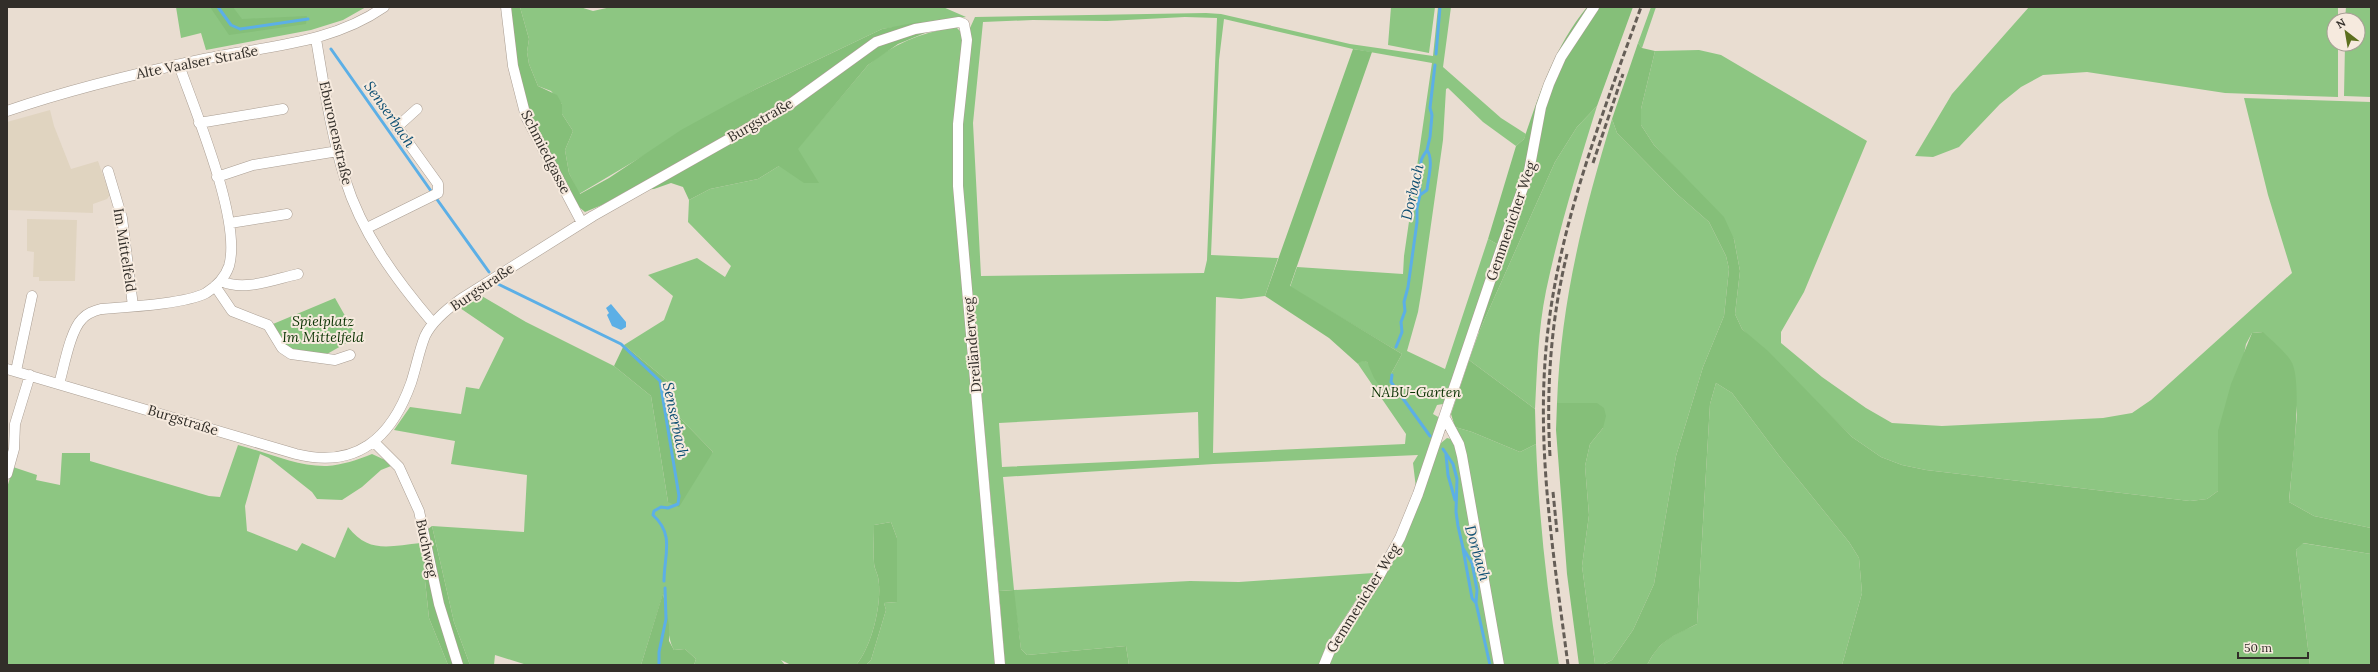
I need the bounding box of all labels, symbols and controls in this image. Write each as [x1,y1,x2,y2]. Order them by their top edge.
north arrow [2326,12,2366,52]
text: N [2334,15,2349,32]
street label: Alte Vaalser Straße [134,41,260,83]
water label: Senserbach [360,77,420,151]
street label: Eburonenstraße [315,79,357,187]
street label: Burgstraße [724,94,796,146]
street label: Schmiedgasse [517,107,575,197]
street label: Gemmenicher Weg [1482,159,1540,283]
water label: Dorbach [1396,162,1428,222]
street label: Im Mittelfeld [109,207,141,293]
street label: Burgstraße [447,259,518,315]
street label: Dreiländerweg [959,296,985,394]
park label: Spielplatz Im Mittelfeld [282,312,364,346]
water label: Senserbach [659,380,693,460]
park label: NABU-Garten [1371,383,1461,401]
street label: Burgstraße [146,401,221,439]
street label: Buchweg [412,517,442,579]
water label: Dorbach [1461,523,1495,584]
street label: Gemmenicher Weg [1322,540,1404,656]
scale bar [2238,634,2308,660]
text: 50 m [2244,640,2272,655]

